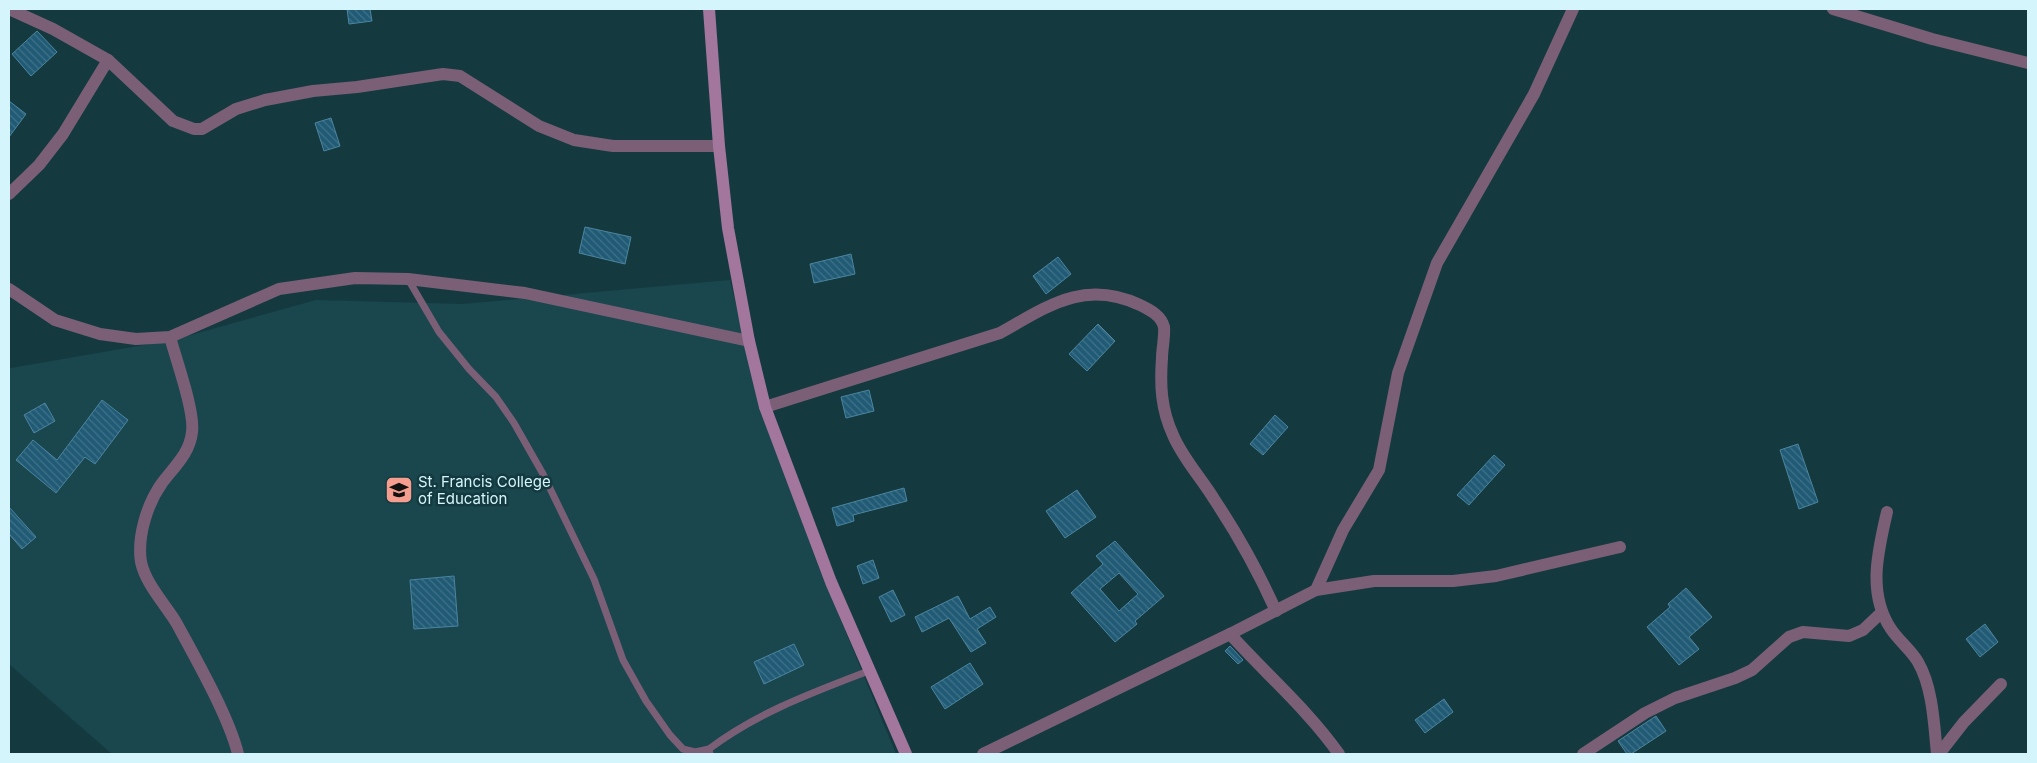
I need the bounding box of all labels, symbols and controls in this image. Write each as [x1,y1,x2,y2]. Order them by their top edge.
place label: St. Francis College of Education [418,472,551,508]
school or university icon: St. Francis College of Education [384,475,414,505]

